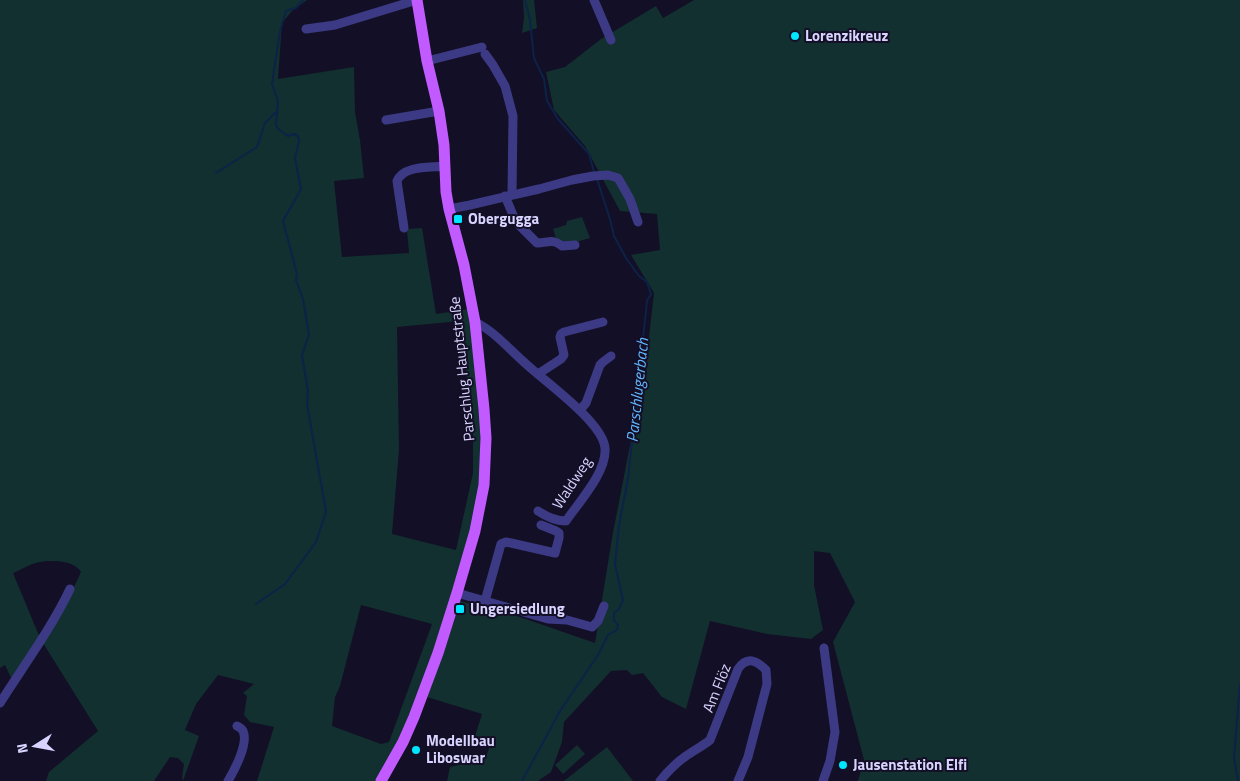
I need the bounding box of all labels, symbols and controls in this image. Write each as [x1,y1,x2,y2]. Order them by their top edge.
place label: Lorenzikreuz [805,24,889,47]
marker: Lorenzikreuz [789,30,801,42]
place label: Obergugga [468,207,539,230]
marker: Obergugga [452,213,464,225]
street label: Parschlug Hauptstraße [442,296,481,443]
water label: Parschlugerbach [620,336,655,443]
street label: Waldweg [546,452,597,514]
place label: Ungersiedlung [470,597,565,620]
marker: Ungersiedlung [454,603,466,615]
street label: Am Flöz [696,660,737,716]
north arrow [10,721,60,771]
place label: Modellbau Liboswar [426,729,495,769]
text: N [11,742,33,755]
marker: Modellbau Liboswar [410,744,422,756]
place label: Jausenstation Elfi [853,753,967,776]
marker: Jausenstation Elfi [837,759,849,771]

